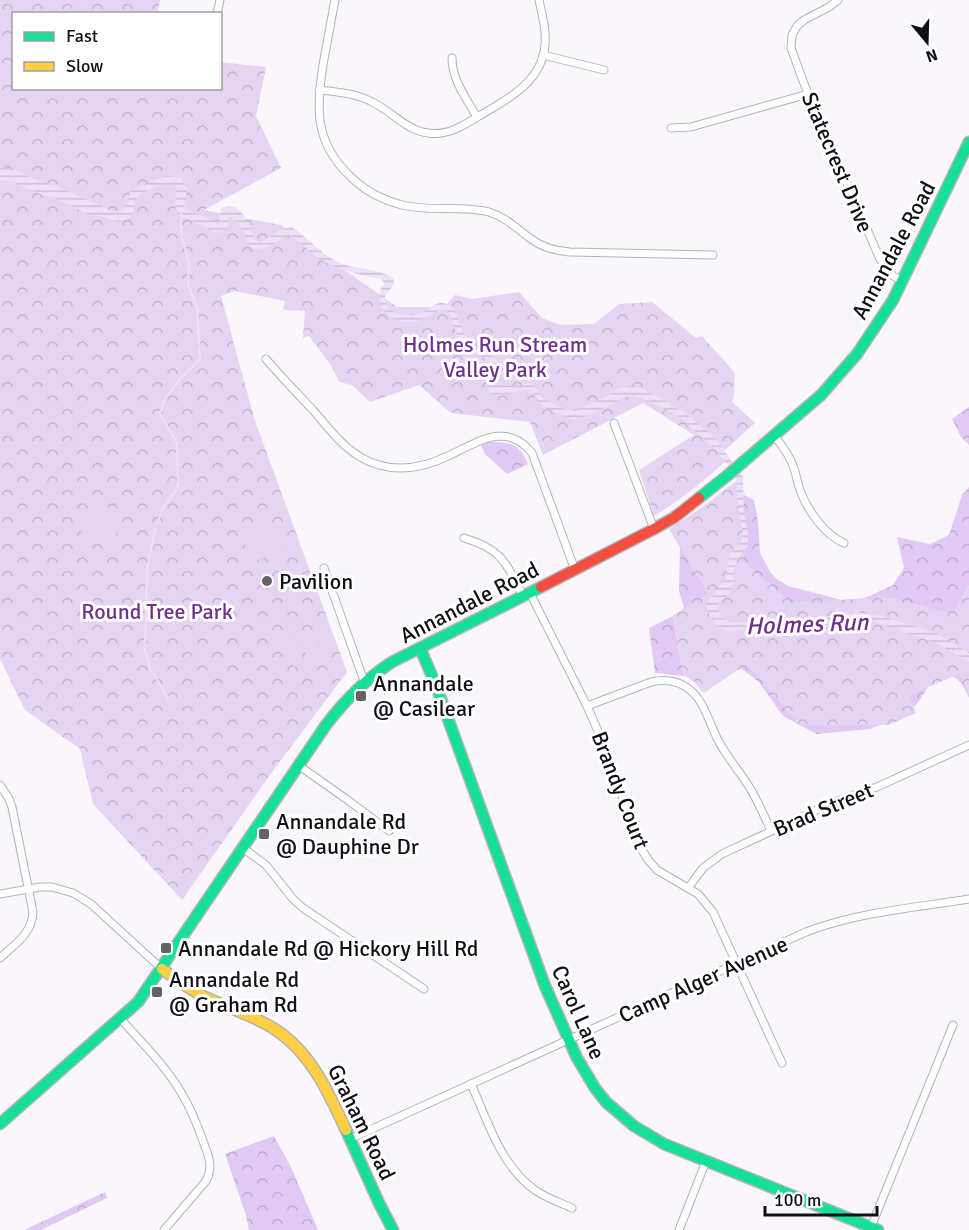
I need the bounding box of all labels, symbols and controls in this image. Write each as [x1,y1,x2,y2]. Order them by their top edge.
legend [12,12,222,90]
north arrow [897,12,957,72]
text: Fast [66,25,98,47]
text: N [923,44,940,67]
text: Slow [66,55,103,77]
street label: Statecrest Drive [796,88,879,236]
street label: Annandale Road [846,177,941,324]
park label: Holmes Run Stream Valley Park [403,331,587,383]
street label: Annandale Road [395,556,543,649]
place label: Pavilion [279,568,353,595]
marker: Pavilion [260,574,274,588]
park label: Round Tree Park [81,598,233,625]
water label: Holmes Run [745,607,870,641]
place label: Annandale @ Casilear [373,670,475,722]
marker: Annandale @ Casilear [354,689,368,703]
street label: Brandy Court [586,728,655,853]
street label: Brad Street [769,776,877,843]
place label: Annandale Rd @ Dauphine Dr [276,808,419,860]
marker: Annandale Rd @ Dauphine Dr [257,827,271,841]
street label: Camp Alger Avenue [614,930,792,1029]
place label: Annandale Rd @ Hickory Hill Rd [178,935,478,962]
marker: Annandale Rd @ Hickory Hill Rd [159,941,173,955]
street label: Carol Lane [546,961,611,1063]
place label: Annandale Rd @ Graham Rd [169,966,299,1018]
marker: Annandale Rd @ Graham Rd [150,985,164,999]
street label: Graham Road [322,1060,401,1185]
scale bar [765,1179,878,1217]
text: 100 m [774,1189,821,1211]

